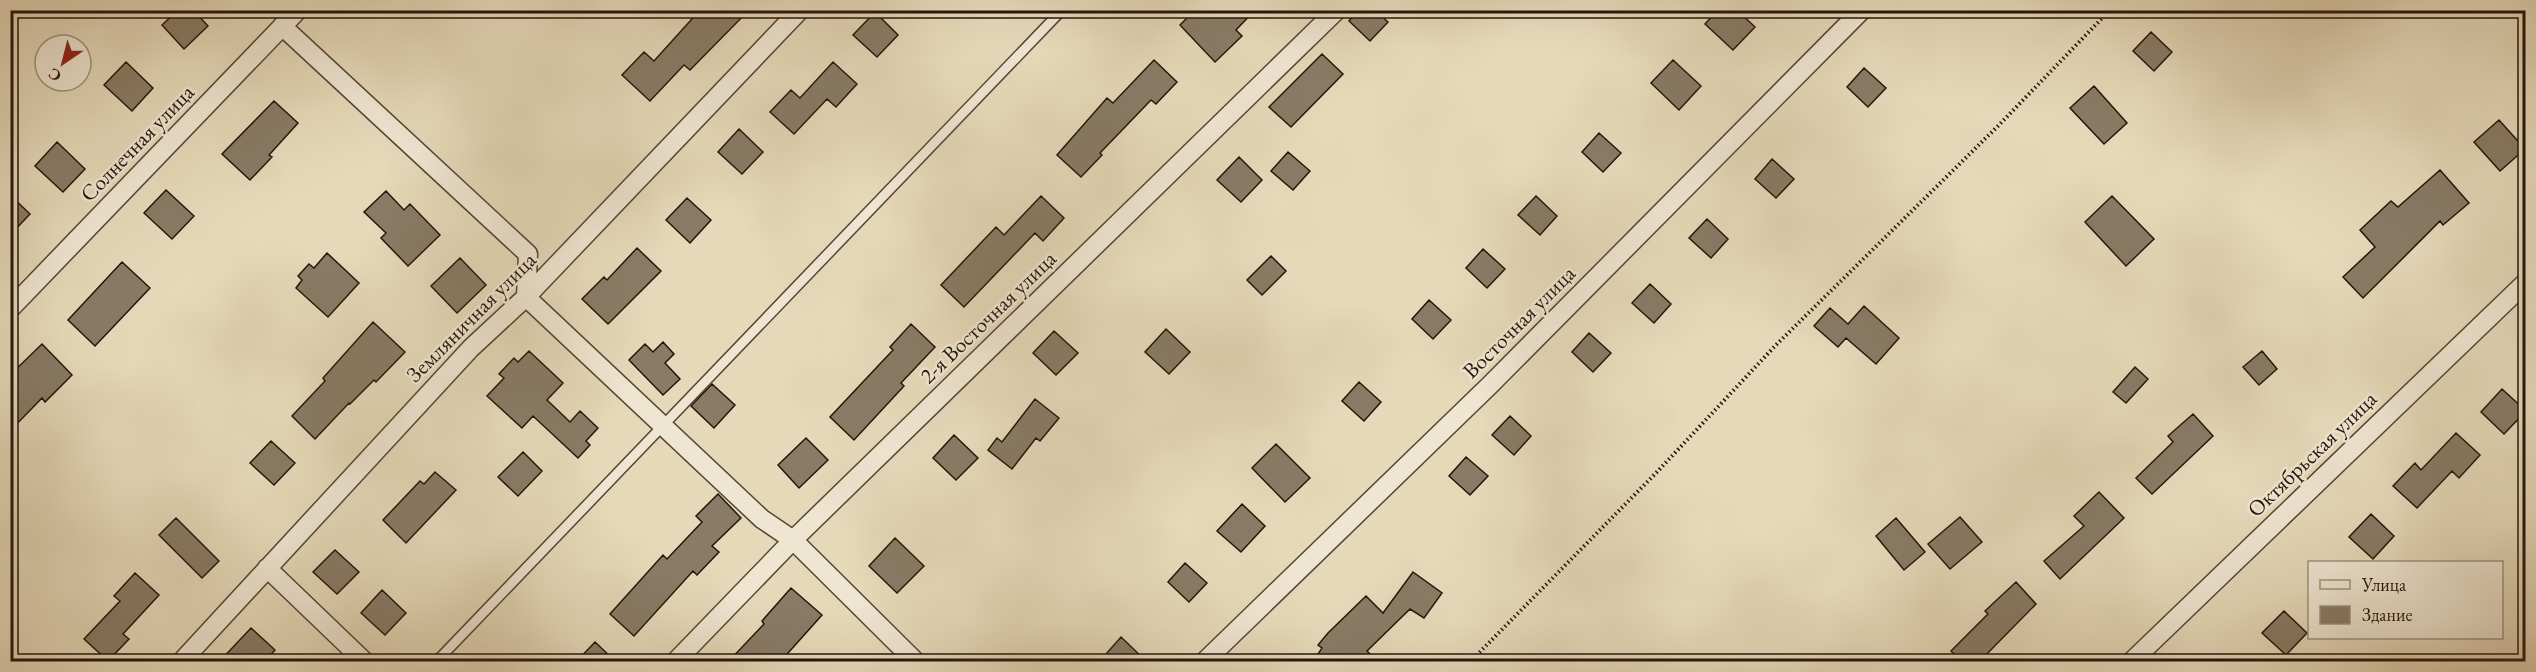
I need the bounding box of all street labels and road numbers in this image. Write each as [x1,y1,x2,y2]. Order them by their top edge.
street label: Солнечная улица [74,78,200,208]
street label: 2-я Восточная улица [913,244,1063,390]
street label: Земляничная улица [400,246,542,388]
street label: Восточная улица [1456,259,1582,385]
street label: Октябрьская улица [2241,385,2383,523]

